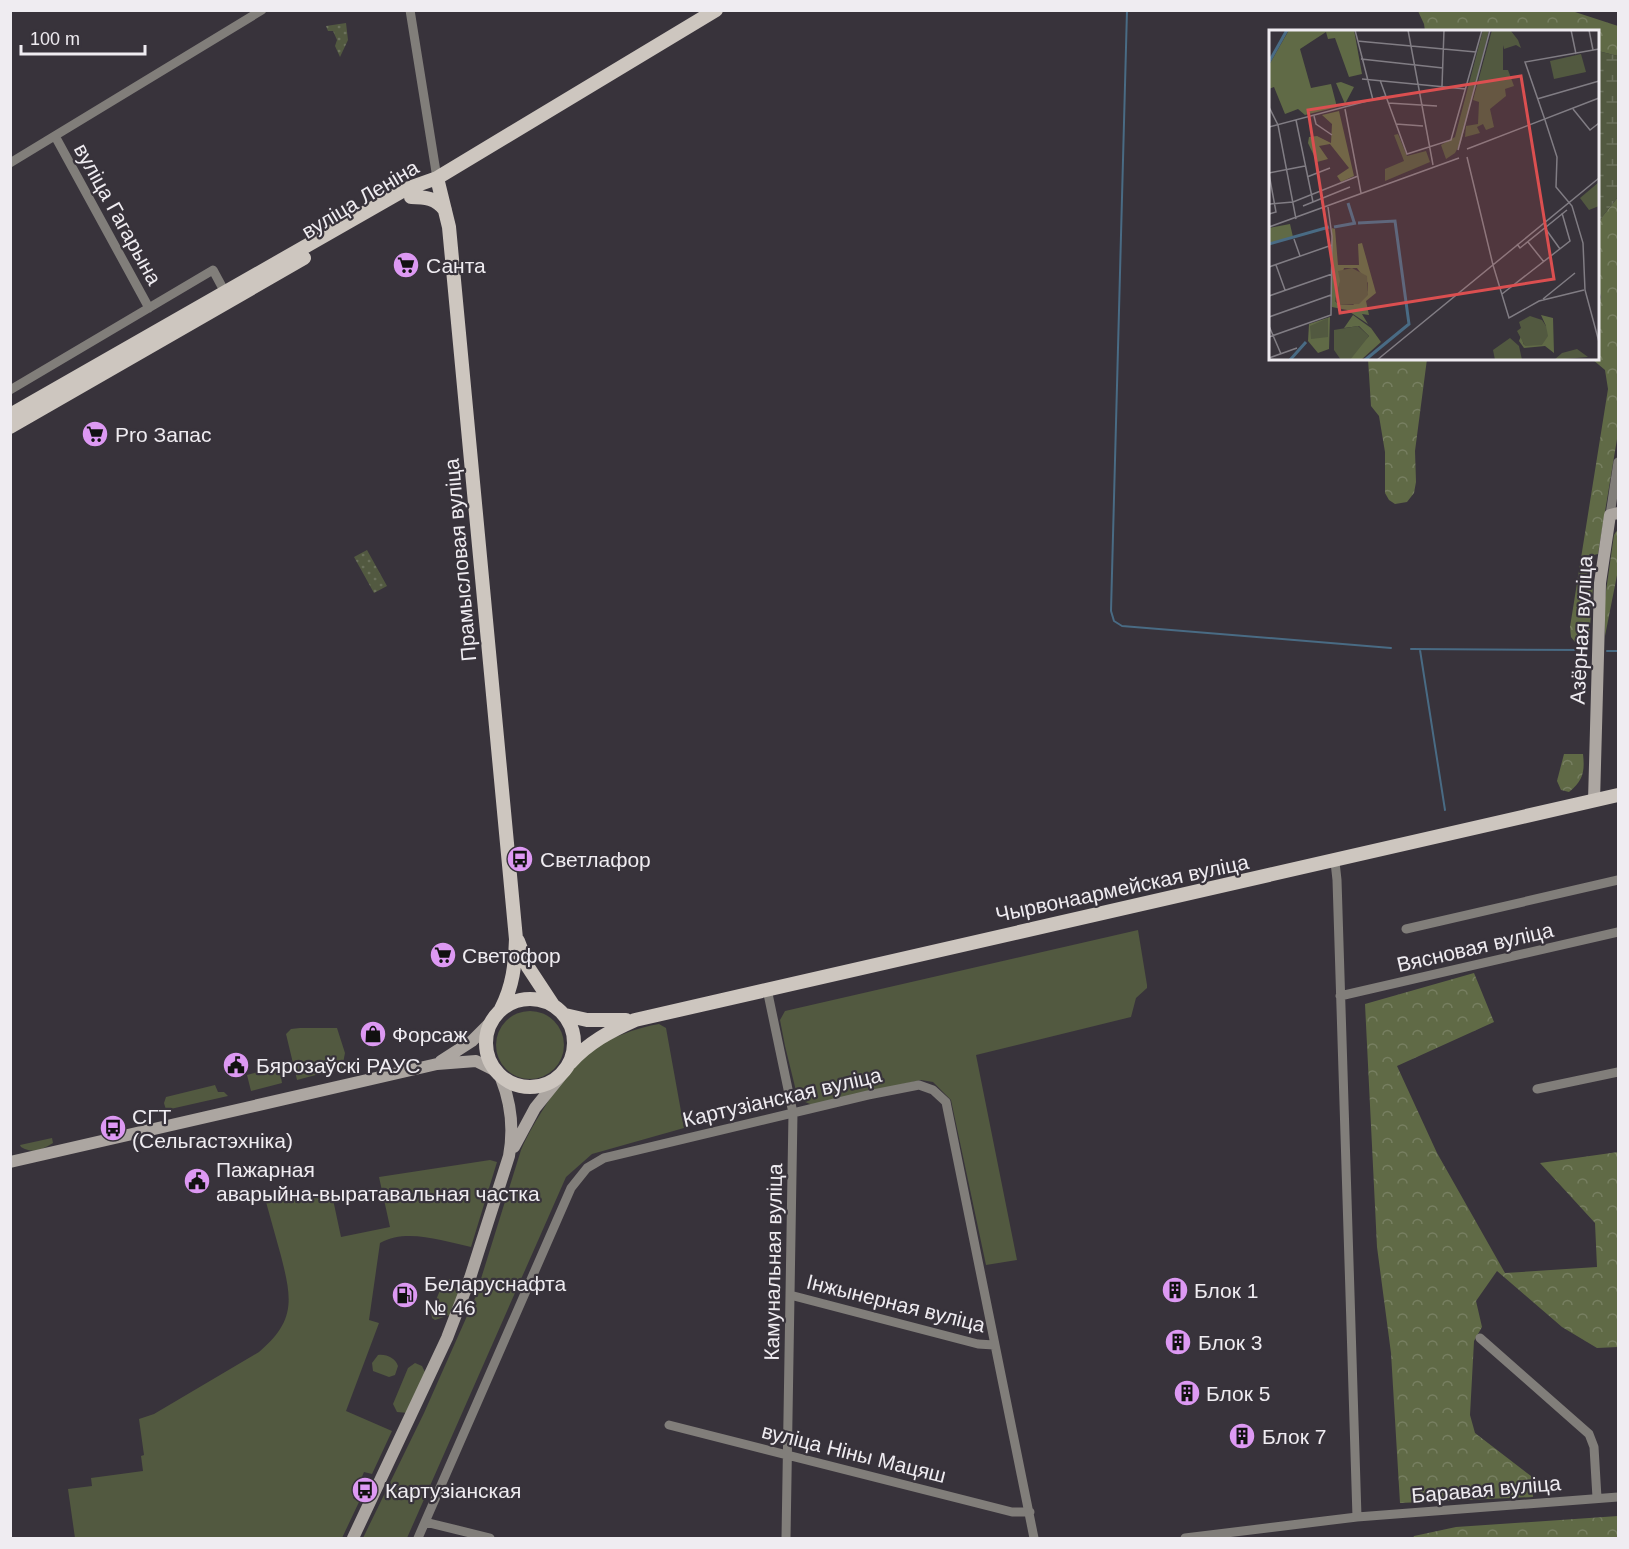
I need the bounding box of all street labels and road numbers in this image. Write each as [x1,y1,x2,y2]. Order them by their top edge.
street label: вуліца Гагарына [70,139,167,289]
street label: вуліца Леніна [297,155,423,243]
street label: Прамысловая вуліца [440,457,480,663]
street label: Азёрная вуліца [1566,555,1596,705]
street label: Чырвонаармейская вуліца [993,850,1251,926]
street label: Вясновая вуліца [1394,918,1556,976]
street label: Картузіанская вуліца [680,1063,884,1131]
street label: Камунальная вуліца [760,1163,786,1361]
street label: Інжынерная вуліца [804,1270,988,1336]
street label: вуліца Ніны Мацяш [759,1419,949,1487]
street label: Баравая вуліца [1410,1471,1562,1507]

